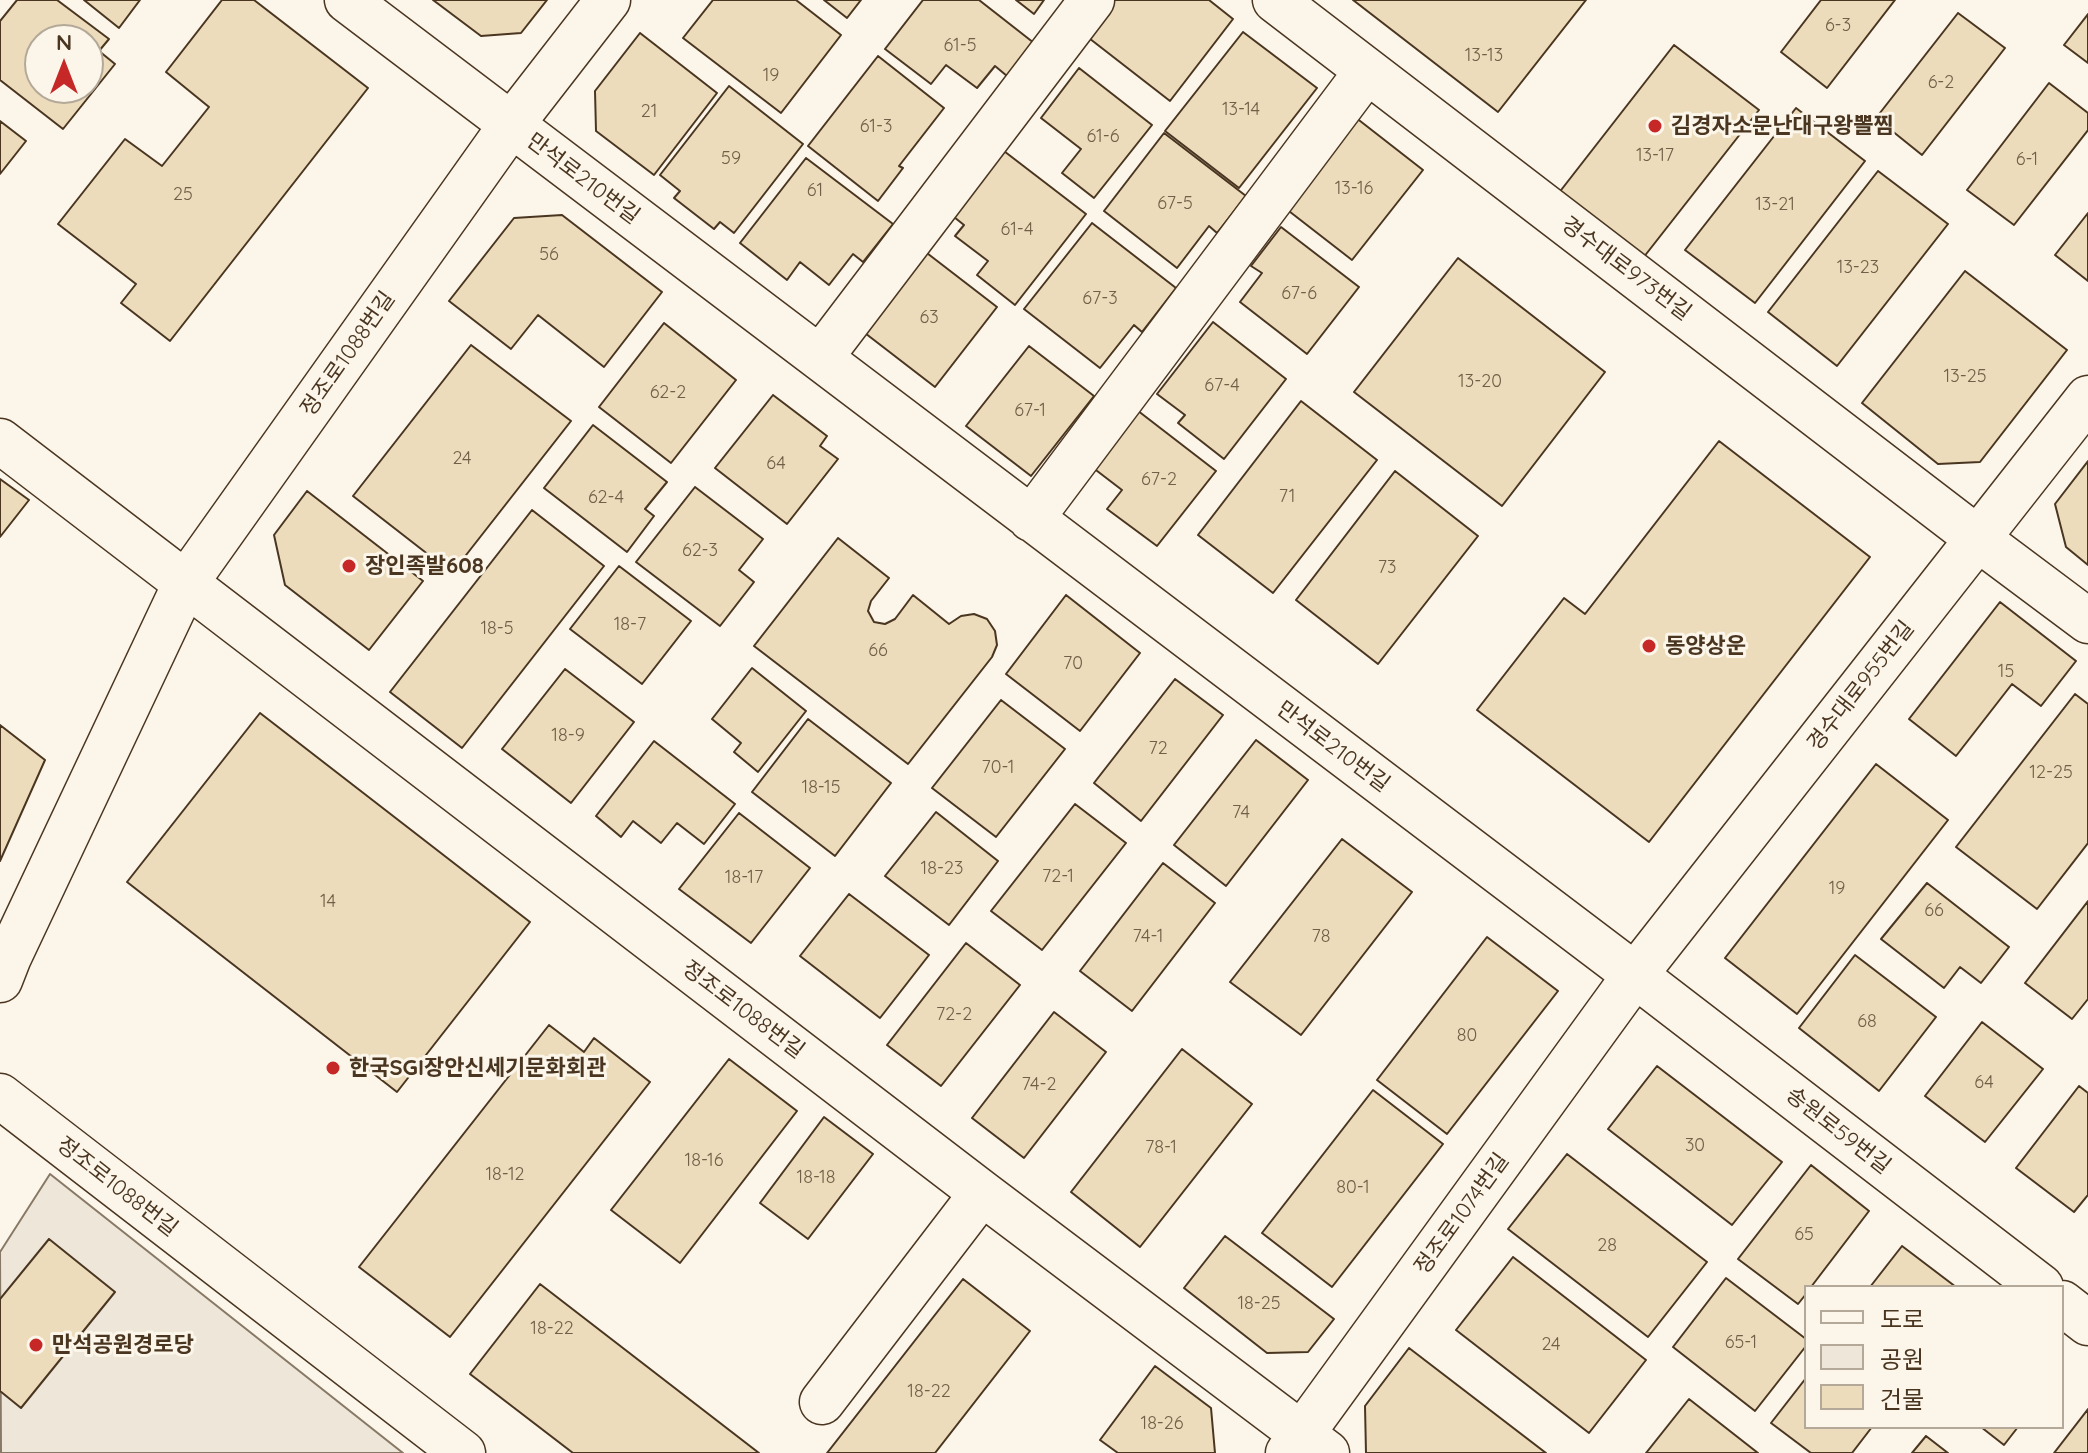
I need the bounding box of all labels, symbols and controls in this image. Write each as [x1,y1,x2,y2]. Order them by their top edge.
house number: 6-3 [1825,15,1851,37]
north arrow [24,24,104,104]
text: N [56,28,72,56]
house number: 61-5 [943,35,977,57]
house number: 13-13 [1465,45,1503,67]
house number: 19 [763,65,779,87]
house number: 6-2 [1928,72,1954,94]
house number: 13-14 [1222,99,1260,121]
house number: 21 [641,101,657,123]
place label: 김경자소문난대구왕뽈찜 [1671,113,1894,139]
house number: 61-3 [860,116,892,138]
marker: 김경자소문난대구왕뽈찜 [1646,117,1664,135]
house number: 61-6 [1087,126,1119,148]
street label: 만석로210번길 [521,128,645,230]
house number: 13-17 [1636,145,1674,167]
house number: 59 [721,148,741,170]
house number: 6-1 [2016,149,2038,171]
house number: 13-16 [1335,178,1373,200]
house number: 61 [807,180,823,202]
house number: 25 [173,184,193,206]
house number: 67-5 [1157,193,1193,215]
house number: 13-21 [1755,194,1795,216]
street label: 경수대로973번길 [1556,212,1696,326]
house number: 61-4 [1001,219,1033,241]
house number: 56 [539,244,559,266]
house number: 13-23 [1837,257,1879,279]
house number: 67-6 [1281,283,1317,305]
street label: 정조로1088번길 [295,287,401,421]
house number: 67-3 [1082,288,1118,310]
house number: 63 [919,307,939,329]
house number: 13-25 [1944,366,1986,388]
house number: 13-20 [1458,371,1502,393]
house number: 67-4 [1204,375,1240,397]
house number: 62-2 [650,382,686,404]
house number: 67-1 [1014,400,1046,422]
house number: 24 [452,448,472,470]
house number: 64 [766,453,786,475]
house number: 67-2 [1141,469,1177,491]
house number: 71 [1279,486,1295,508]
house number: 62-4 [588,487,624,509]
house number: 62-3 [682,540,718,562]
place label: 장인족발608 [365,553,484,579]
marker: 장인족발608 [340,557,358,575]
house number: 73 [1378,557,1396,579]
house number: 18-7 [614,614,646,636]
street label: 경수대로955번길 [1802,616,1920,756]
house number: 18-5 [480,618,514,640]
place label: 동양상운 [1665,633,1746,659]
marker: 동양상운 [1640,637,1658,655]
house number: 66 [868,640,888,662]
house number: 70 [1063,653,1083,675]
house number: 15 [1998,661,2014,683]
street label: 만석로210번길 [1271,696,1395,798]
house number: 18-9 [551,725,585,747]
house number: 72 [1148,738,1168,760]
house number: 70-1 [982,757,1014,779]
house number: 12-25 [2029,762,2073,784]
house number: 18-15 [801,777,841,799]
house number: 74 [1232,802,1250,824]
house number: 18-23 [921,858,963,880]
house number: 72-1 [1042,866,1074,888]
house number: 18-17 [725,867,763,889]
house number: 19 [1829,878,1845,900]
house number: 14 [320,891,336,913]
house number: 66 [1924,900,1944,922]
house number: 74-1 [1133,926,1163,948]
house number: 78 [1312,926,1330,948]
street label: 정조로1088번길 [677,955,809,1065]
house number: 72-2 [936,1004,972,1026]
house number: 68 [1857,1011,1877,1033]
house number: 80 [1457,1025,1477,1047]
place label: 한국SGI장안신세기문화회관 [349,1055,606,1081]
marker: 한국SGI장안신세기문화회관 [324,1059,342,1077]
house number: 64 [1974,1072,1994,1094]
house number: 74-2 [1022,1074,1056,1096]
street label: 송원로59번길 [1780,1082,1896,1180]
street label: 정조로1088번길 [51,1132,183,1242]
house number: 30 [1685,1135,1705,1157]
house number: 78-1 [1145,1137,1177,1159]
street label: 정조로1074번길 [1409,1148,1515,1280]
house number: 18-16 [685,1150,723,1172]
house number: 18-12 [485,1164,525,1186]
house number: 18-18 [797,1167,835,1189]
house number: 80-1 [1336,1177,1370,1199]
house number: 65 [1794,1224,1814,1246]
house number: 28 [1597,1235,1617,1257]
legend [1804,1285,2064,1429]
house number: 18-25 [1237,1293,1281,1315]
text: 도로 [1880,1304,1924,1334]
house number: 18-22 [530,1318,574,1340]
place label: 만석공원경로당 [52,1332,194,1358]
house number: 65-1 [1725,1332,1757,1354]
house number: 24 [1541,1334,1561,1356]
marker: 만석공원경로당 [27,1336,45,1354]
text: 공원 [1880,1344,1924,1374]
house number: 18-22 [907,1381,951,1403]
text: 건물 [1880,1384,1924,1414]
house number: 18-26 [1140,1413,1184,1435]

